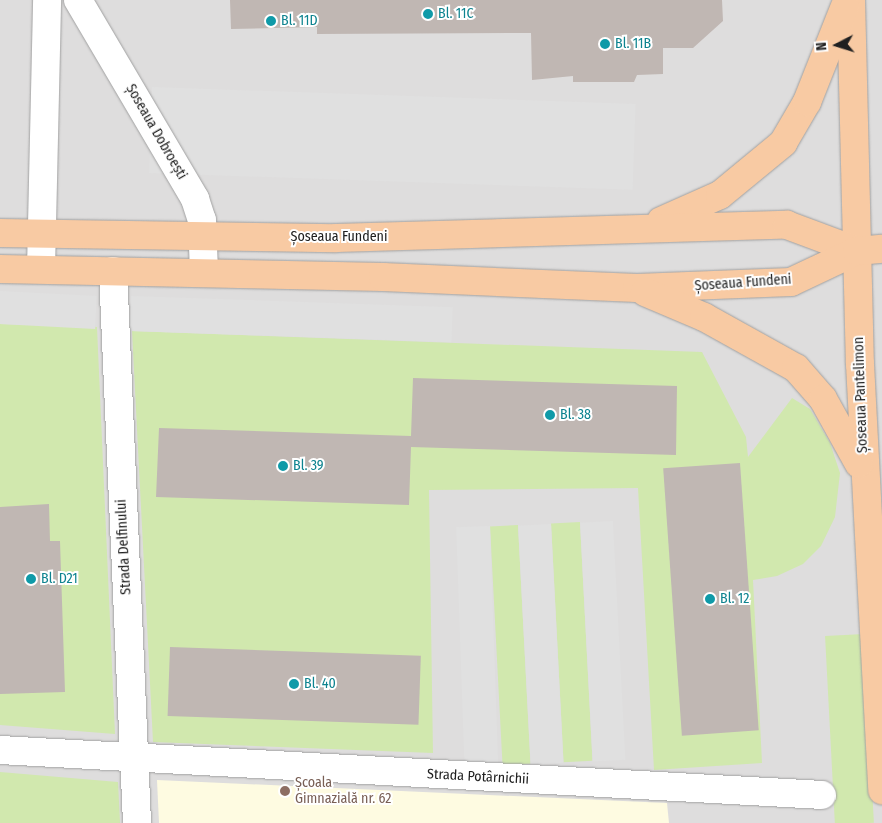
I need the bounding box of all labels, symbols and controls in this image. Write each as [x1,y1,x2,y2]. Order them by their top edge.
place label: Bl. 11C [438,6,474,22]
marker: Bl. 11C [422,8,434,20]
place label: Bl. 11D [281,13,318,29]
marker: Bl. 11D [265,15,277,27]
north arrow [812,20,862,70]
place label: Bl. 11B [615,36,651,52]
marker: Bl. 11B [599,38,611,50]
text: N [813,41,830,51]
street label: Șoseaua Dobroești [122,81,190,183]
street label: Șoseaua Fundeni [290,229,388,245]
street label: Șoseaua Fundeni [694,271,792,295]
street label: Șoseaua Pantelimon [851,337,871,453]
place label: Bl. 38 [560,407,591,423]
marker: Bl. 38 [544,409,556,421]
place label: Bl. 39 [293,458,324,474]
marker: Bl. 39 [277,460,289,472]
street label: Strada Delfinului [113,499,135,595]
place label: Bl. D21 [41,571,78,587]
marker: Bl. D21 [25,573,37,585]
place label: Bl. 12 [720,591,749,607]
marker: Bl. 12 [704,593,716,605]
place label: Bl. 40 [304,676,336,692]
marker: Bl. 40 [288,678,300,690]
street label: Strada Potârnichii [426,766,530,788]
place label: Școala Gimnazială nr. 62 [295,775,392,808]
marker: Școala Gimnazială nr. 62 [279,785,291,797]

